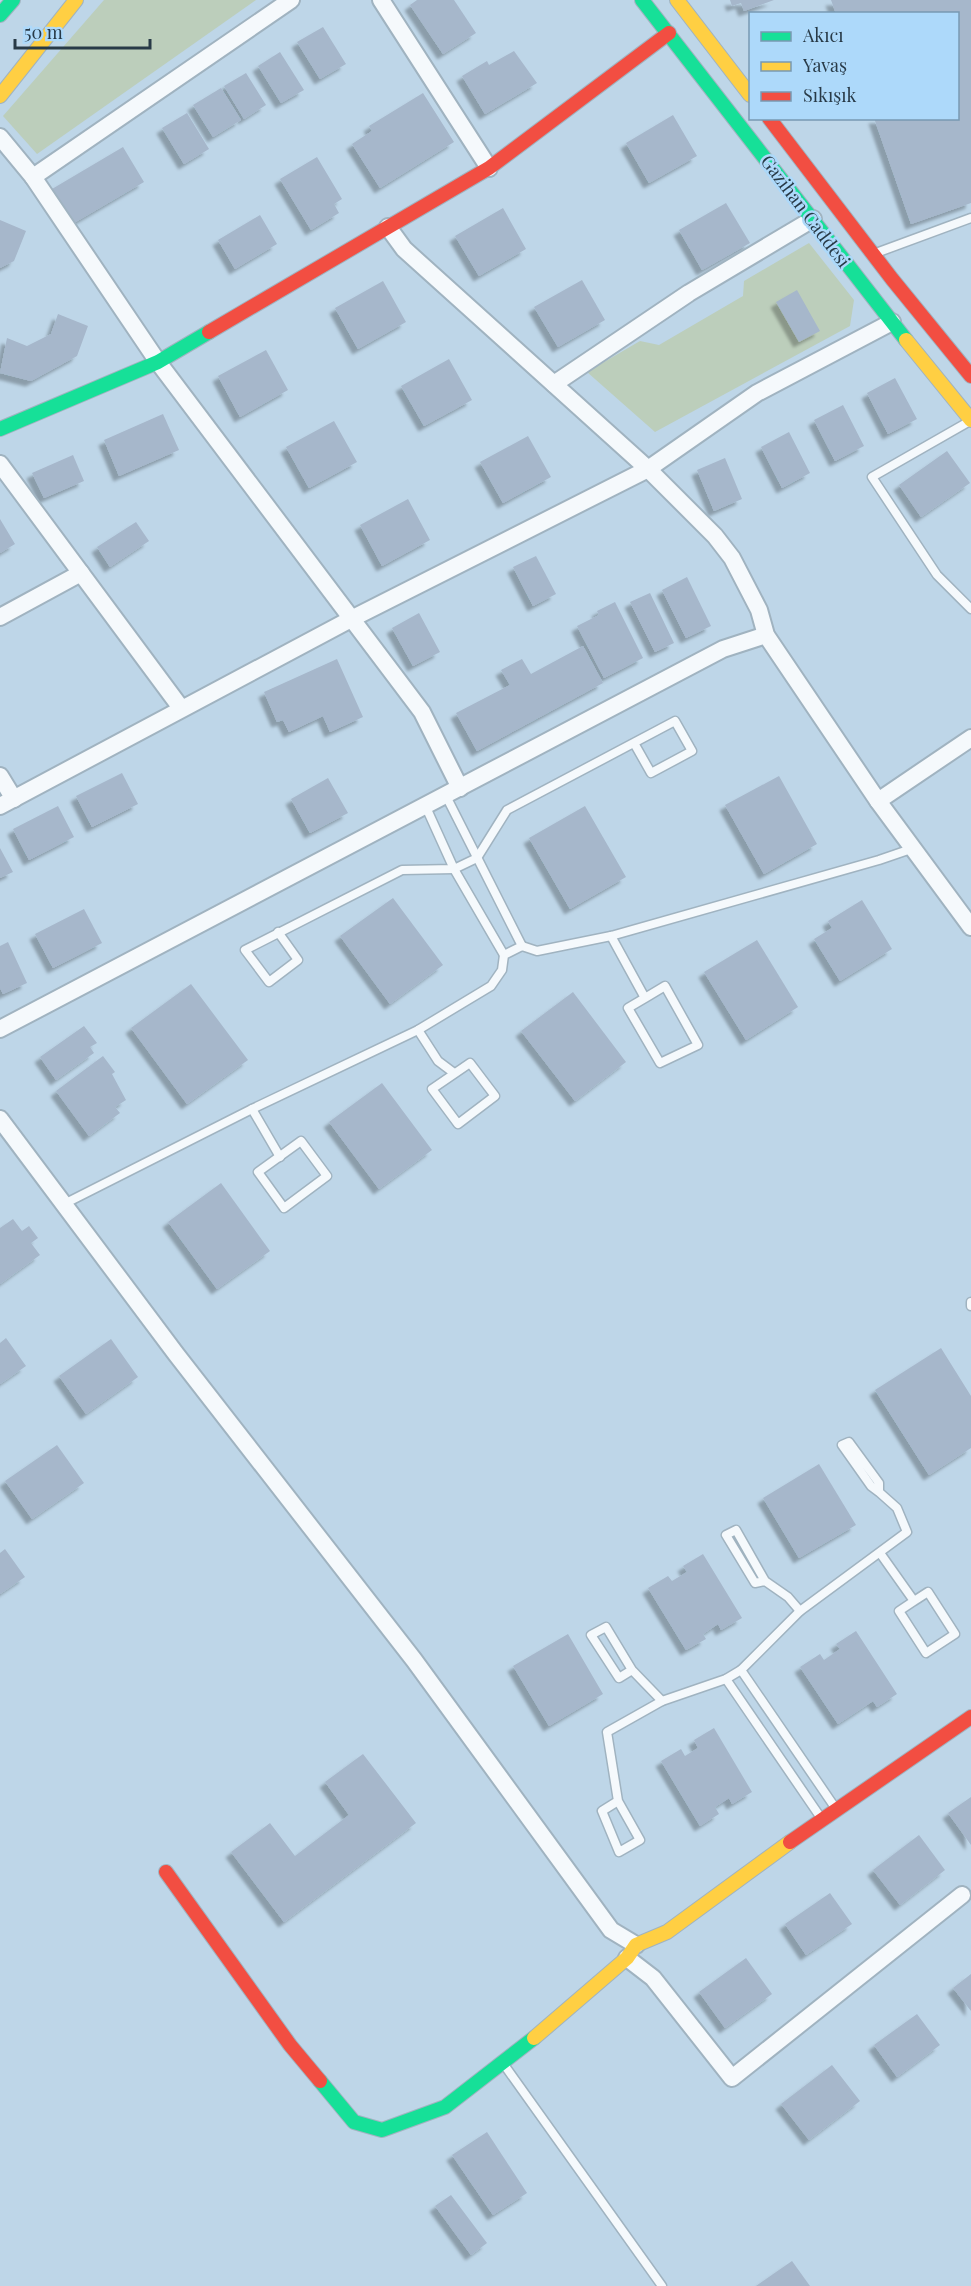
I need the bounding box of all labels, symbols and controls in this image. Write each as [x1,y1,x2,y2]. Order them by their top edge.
scale bar [15,12,150,50]
legend [749,12,959,120]
text: 50 m [24,20,63,44]
text: Akıcı [802,23,844,47]
text: Yavaş [802,53,847,77]
text: Sıkışık [803,83,856,107]
street label: Gazihan Caddesi [756,150,856,272]

